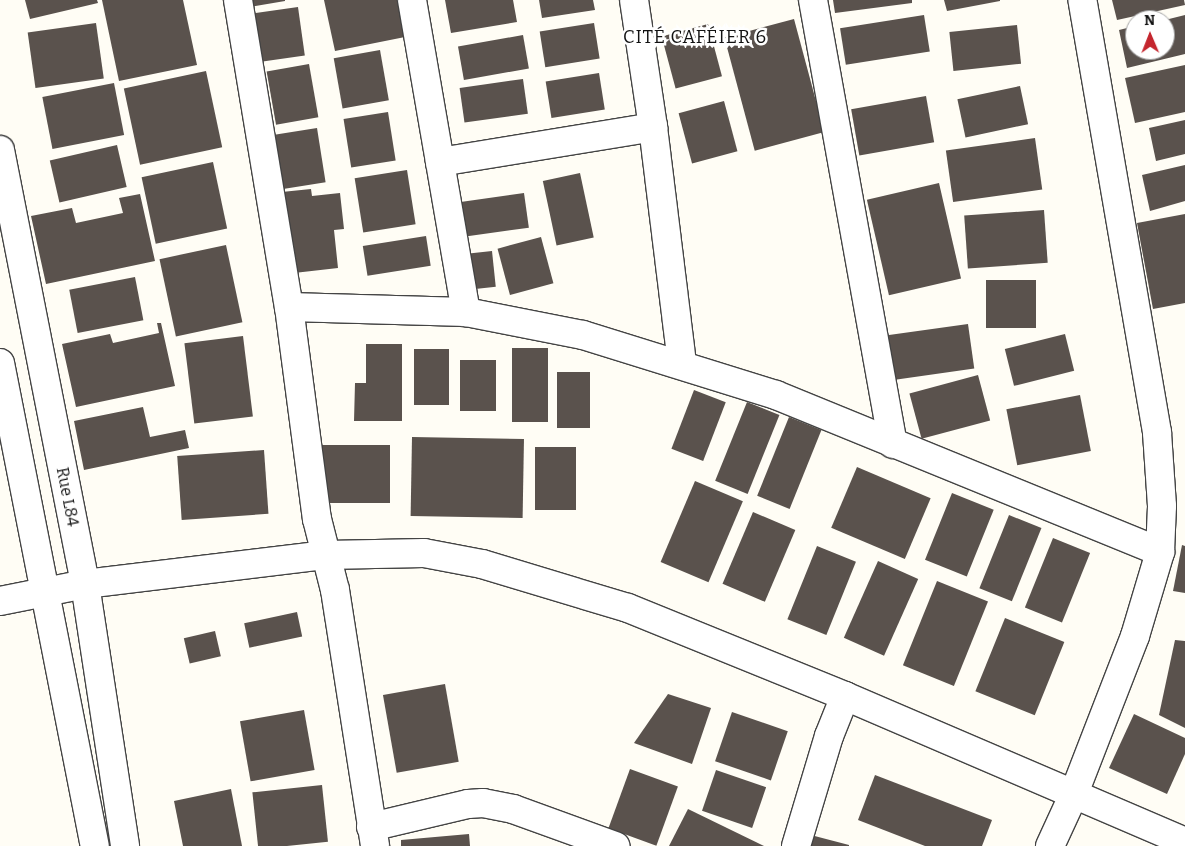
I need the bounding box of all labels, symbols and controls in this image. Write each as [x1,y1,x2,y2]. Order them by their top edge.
north arrow [1125,10,1175,60]
text: N [1144,12,1155,29]
district label: CITÉ CAFÉIER 6 [621,26,769,48]
street label: Rue L84 [52,466,82,528]

